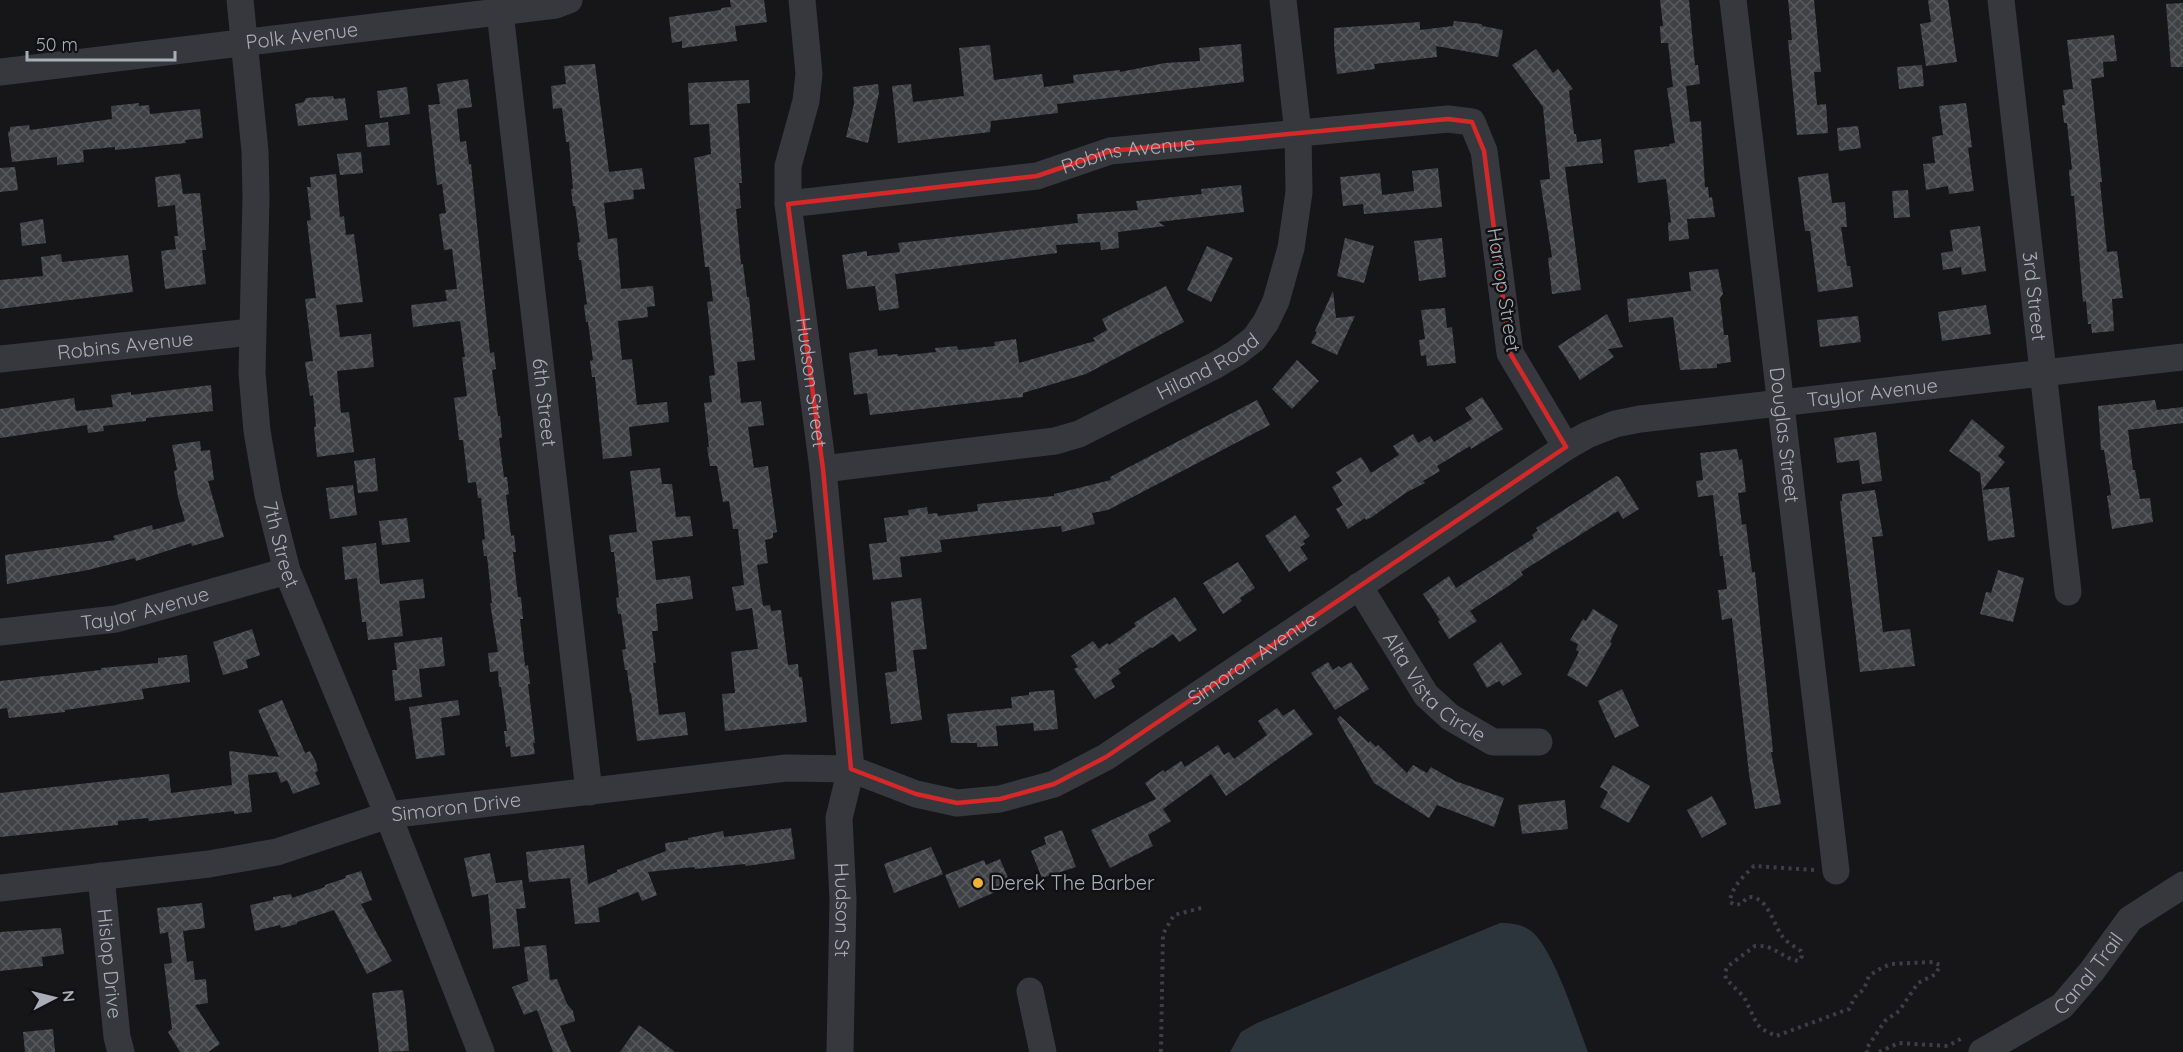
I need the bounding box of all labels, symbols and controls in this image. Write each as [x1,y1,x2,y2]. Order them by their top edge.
street label: Polk Avenue [244,16,359,54]
scale bar [27,24,176,62]
text: 50 m [36,33,78,56]
street label: Robins Avenue [1057,130,1196,179]
street label: Harrop Street [1482,226,1527,354]
street label: 3rd Street [2018,250,2053,342]
street label: Hudson Street [791,316,833,449]
street label: Robins Avenue [56,325,195,365]
street label: Hiland Road [1152,327,1264,405]
street label: 6th Street [528,357,563,448]
street label: Douglas Street [1764,366,1805,504]
street label: Taylor Avenue [1805,372,1939,412]
street label: 7th Street [258,498,306,592]
street label: Taylor Avenue [79,581,212,635]
street label: Simoron Avenue [1182,606,1321,711]
street label: Alta Vista Circle [1378,627,1491,747]
street label: Simoron Drive [390,786,522,827]
street label: Hudson St [829,862,856,958]
place label: Derek The Barber [990,870,1155,895]
marker: Derek The Barber [971,876,985,890]
street label: Hislop Drive [92,907,128,1020]
street label: Canal Trail [2049,927,2128,1020]
north arrow [24,968,84,1028]
text: N [58,989,80,1003]

